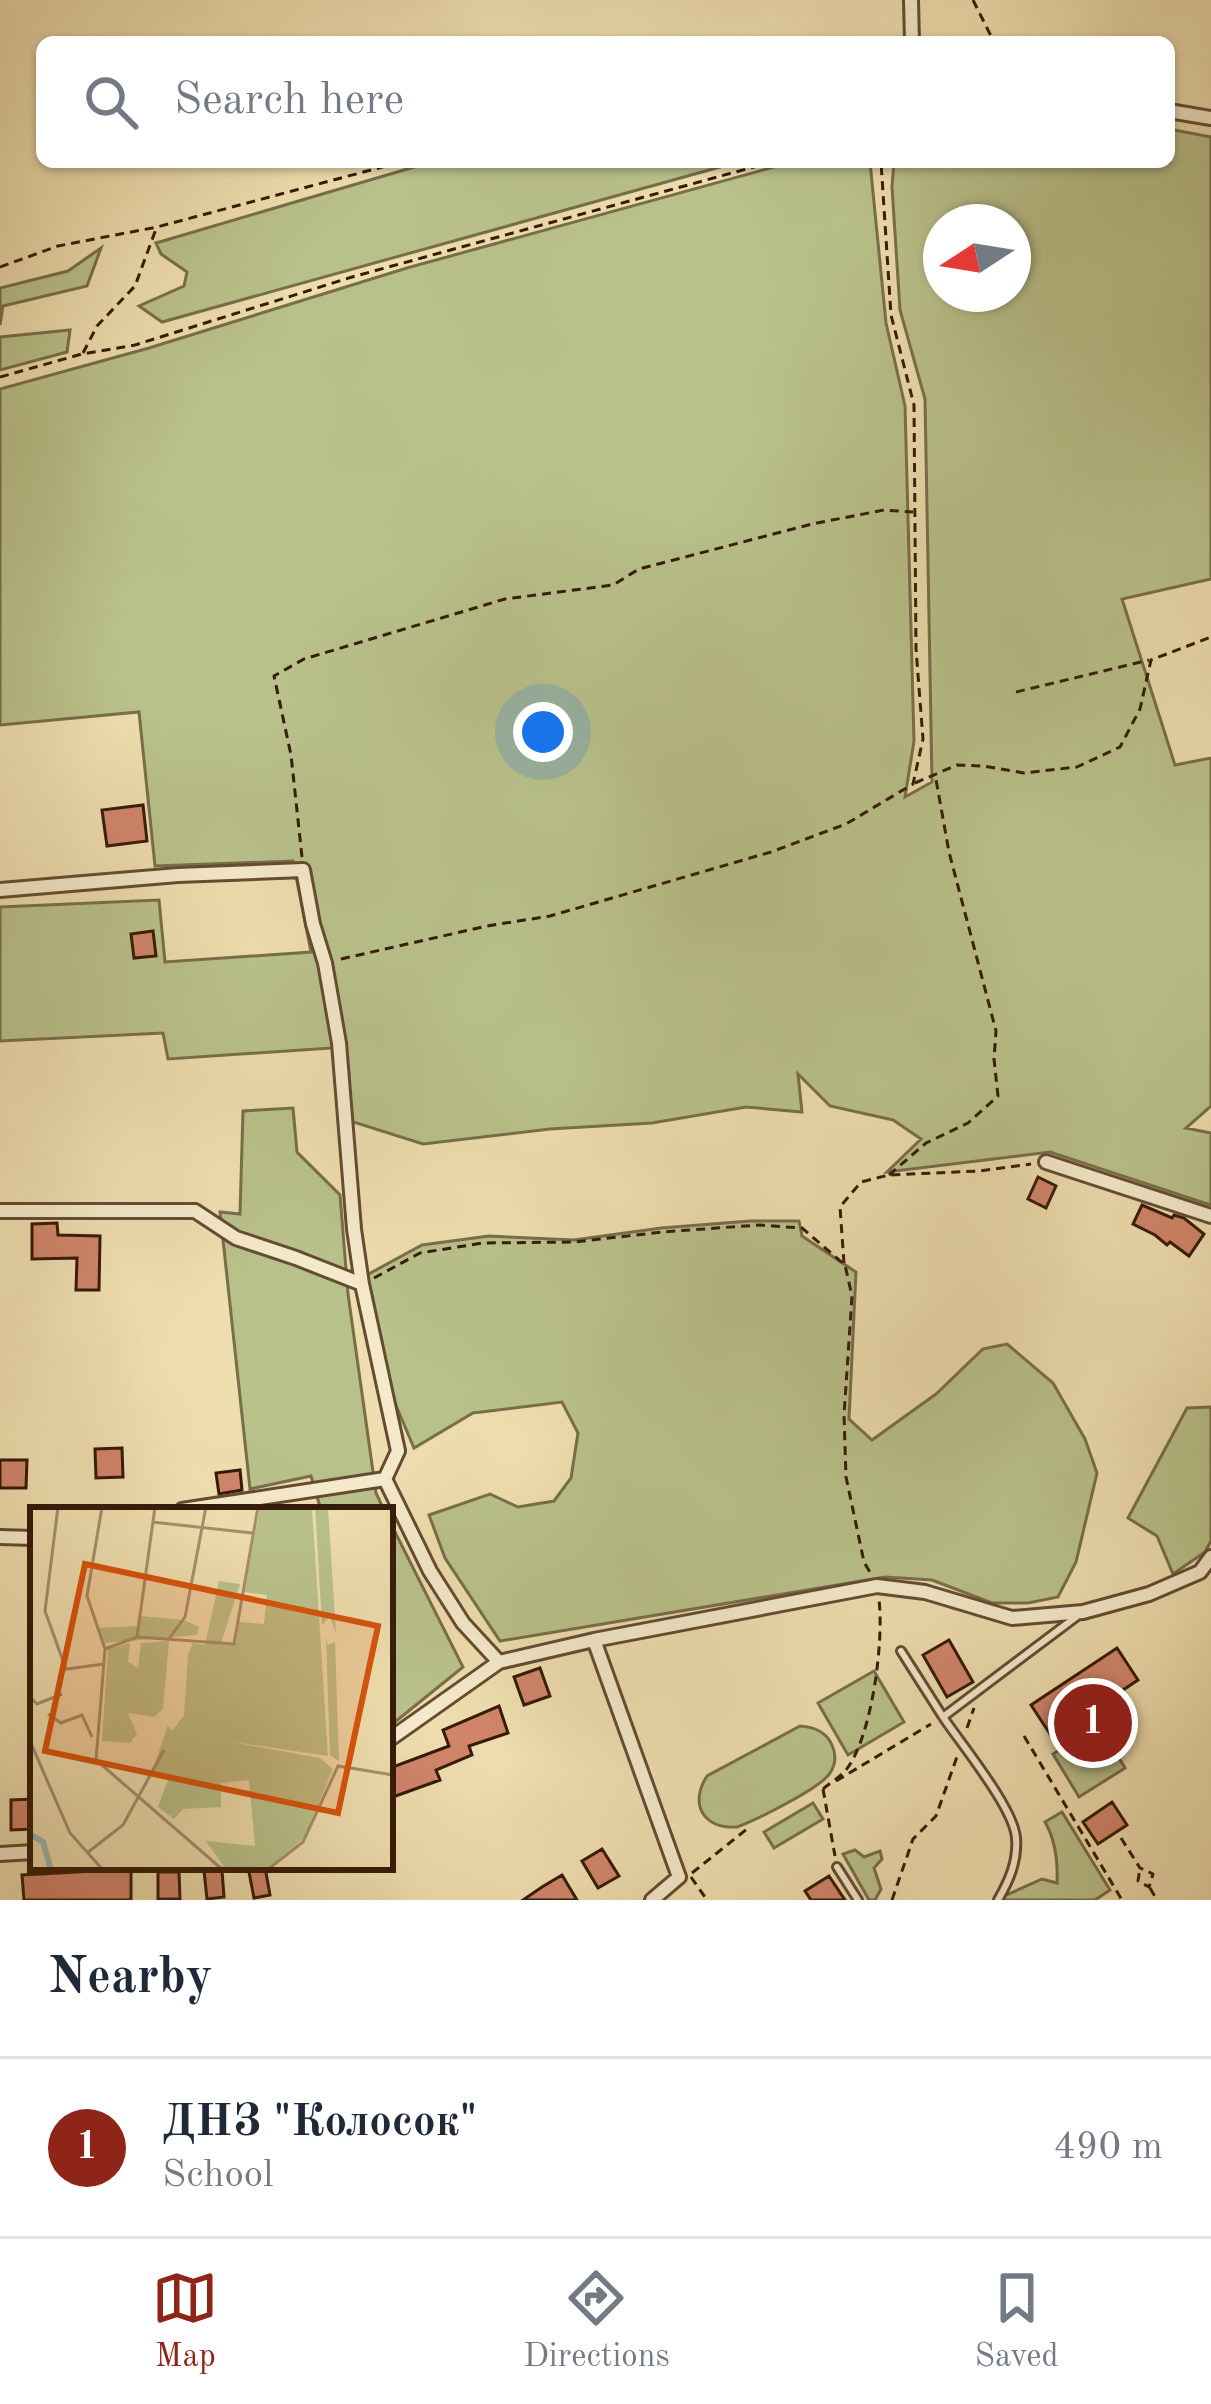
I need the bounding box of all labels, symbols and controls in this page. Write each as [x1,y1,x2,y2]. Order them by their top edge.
search box [36,36,1175,168]
icon: search [78,69,144,135]
text: Search here [174,79,404,124]
north arrow [923,204,1031,312]
your location [513,702,573,762]
inset map [30,1507,393,1870]
pin: 1 [1054,1678,1132,1768]
text: Nearby [48,1953,213,2004]
text: ДНЗ "Колосок" [162,2101,477,2146]
text: 1 [76,2128,98,2167]
text: 490 m [1053,2128,1163,2167]
text: School [162,2156,274,2195]
tab: Map [152,2265,218,2378]
tab: Directions [523,2265,670,2378]
tab: Saved [975,2265,1059,2378]

